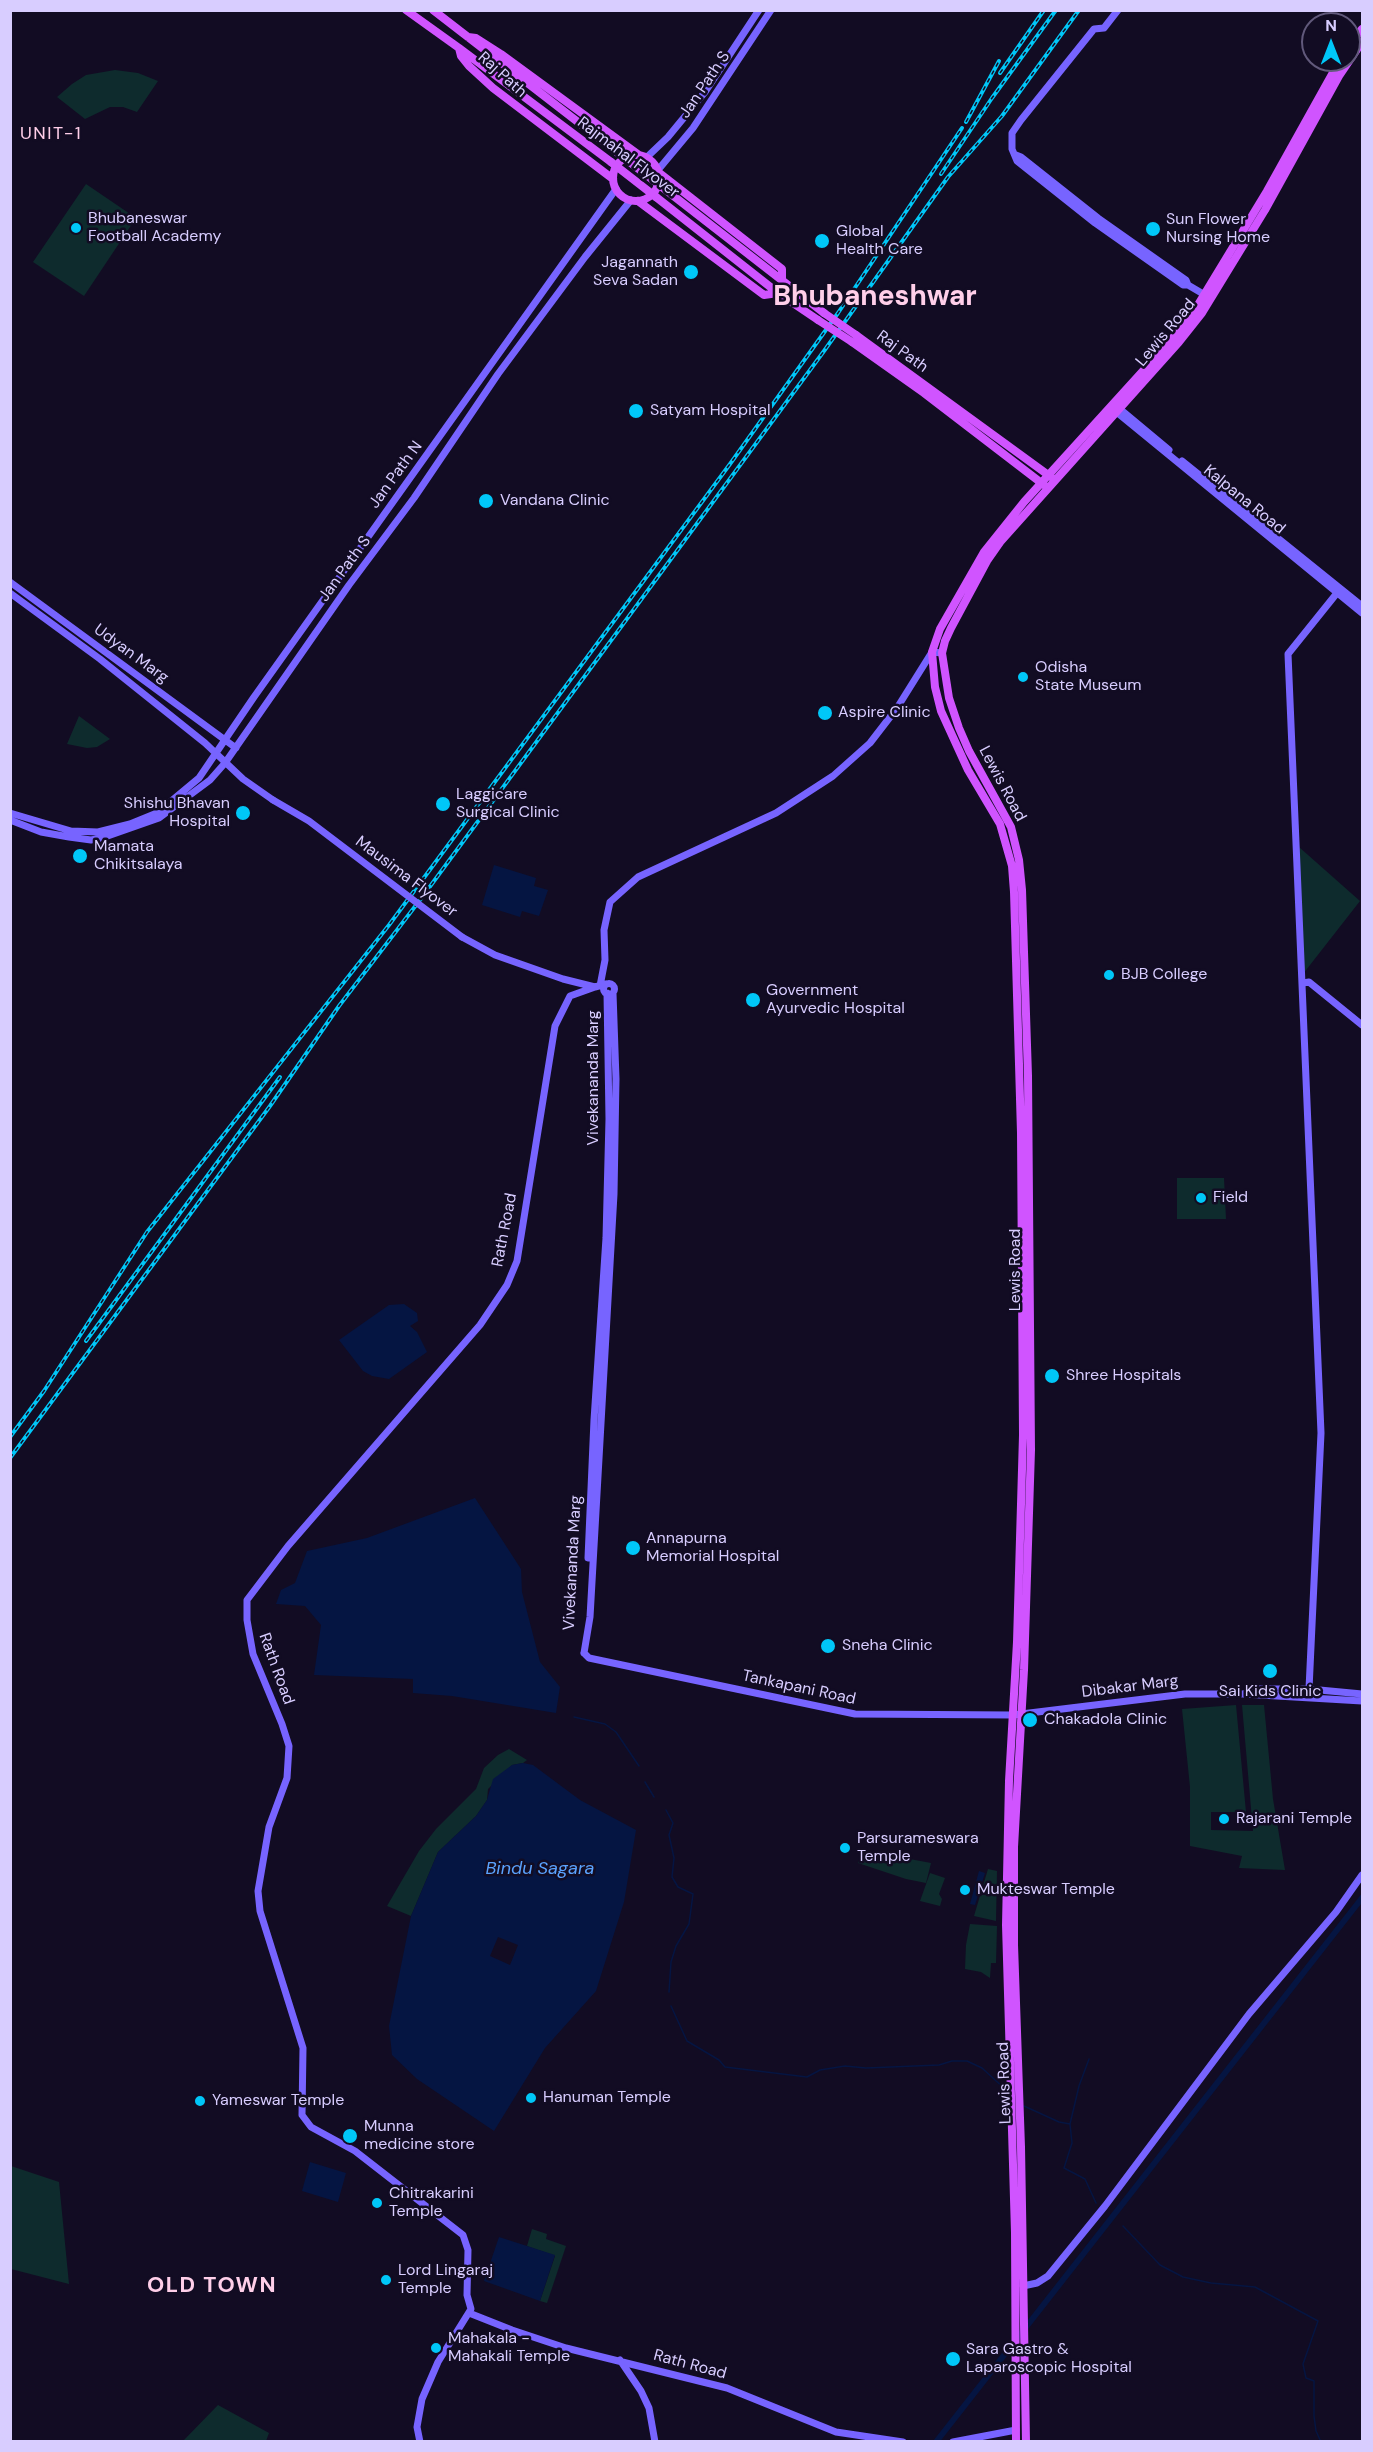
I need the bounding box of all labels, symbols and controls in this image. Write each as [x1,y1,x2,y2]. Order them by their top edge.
north arrow [1301,12,1361,72]
text: N [1325,15,1337,36]
street label: Raj Path [474,48,530,102]
street label: Jan Path S [676,48,734,122]
street label: Rajmahal Flyover [573,113,683,203]
district label: UNIT-1 [20,123,82,145]
place label: Bhubaneswar Football Academy [88,209,221,247]
place label: Sun Flower Nursing Home [1166,210,1270,248]
marker: Sun Flower Nursing Home [1144,220,1162,238]
marker: Bhubaneswar Football Academy [69,221,83,235]
place label: Global Health Care [836,222,923,260]
marker: Global Health Care [813,232,831,250]
place label: Jagannath Seva Sadan [593,253,678,291]
marker: Jagannath Seva Sadan [682,263,700,281]
district label: Bhubaneshwar [773,281,977,315]
street label: Lewis Road [1132,295,1200,371]
street label: Raj Path [872,327,932,377]
place label: Satyam Hospital [650,401,770,421]
marker: Satyam Hospital [627,402,645,420]
street label: Jan Path N [365,438,427,512]
street label: Kalpana Road [1199,461,1289,539]
place label: Vandana Clinic [500,491,610,511]
marker: Vandana Clinic [477,492,495,510]
street label: Jan Path S [315,532,375,606]
street label: Udyan Marg [90,620,172,688]
place label: Odisha State Museum [1035,658,1142,696]
marker: Odisha State Museum [1016,670,1030,684]
place label: Aspire Clinic [838,703,931,723]
marker: Aspire Clinic [816,704,834,722]
street label: Lewis Road [974,743,1030,825]
place label: Laggicare Surgical Clinic [456,785,560,823]
place label: Shishu Bhavan Hospital [124,794,230,832]
marker: Laggicare Surgical Clinic [434,795,452,813]
marker: Shishu Bhavan Hospital [234,804,252,822]
street label: Mausima Flyover [351,832,461,922]
place label: Mamata Chikitsalaya [94,837,183,875]
marker: Mamata Chikitsalaya [71,847,89,865]
place label: BJB College [1121,965,1207,985]
marker: BJB College [1102,968,1116,982]
place label: Government Ayurvedic Hospital [766,981,905,1019]
marker: Government Ayurvedic Hospital [744,991,762,1009]
street label: Vivekananda Marg [584,1010,604,1146]
place label: Field [1213,1188,1248,1208]
street label: Rath Road [488,1191,522,1269]
marker: Field [1194,1191,1208,1205]
street label: Lewis Road [1006,1229,1026,1311]
place label: Shree Hospitals [1066,1366,1181,1386]
marker: Shree Hospitals [1043,1367,1061,1385]
street label: Vivekananda Marg [560,1495,586,1631]
place label: Annapurna Memorial Hospital [646,1529,779,1567]
marker: Annapurna Memorial Hospital [624,1539,642,1557]
street label: Rath Road [254,1631,298,1707]
place label: Sneha Clinic [842,1636,933,1656]
marker: Sneha Clinic [819,1637,837,1655]
marker: Sai Kids Clinic [1261,1662,1279,1680]
street label: Tankapani Road [740,1667,858,1709]
street label: Dibakar Marg [1081,1672,1179,1702]
place label: Sai Kids Clinic [1219,1682,1321,1702]
place label: Chakadola Clinic [1044,1710,1167,1730]
marker: Chakadola Clinic [1021,1711,1039,1729]
place label: Rajarani Temple [1236,1809,1352,1829]
marker: Rajarani Temple [1217,1812,1231,1826]
place label: Parsurameswara Temple [857,1829,979,1867]
marker: Parsurameswara Temple [838,1841,852,1855]
water label: Bindu Sagara [485,1858,595,1880]
place label: Mukteswar Temple [977,1880,1115,1900]
marker: Mukteswar Temple [958,1883,972,1897]
street label: Lewis Road [994,2041,1016,2125]
place label: Hanuman Temple [543,2088,671,2108]
place label: Yameswar Temple [212,2091,344,2111]
marker: Hanuman Temple [524,2091,538,2105]
marker: Yameswar Temple [193,2094,207,2108]
place label: Munna medicine store [364,2117,475,2155]
marker: Munna medicine store [341,2127,359,2145]
place label: Chitrakarini Temple [389,2184,474,2222]
marker: Chitrakarini Temple [370,2196,384,2210]
place label: Lord Lingaraj Temple [398,2261,493,2299]
district label: OLD TOWN [147,2273,277,2299]
marker: Lord Lingaraj Temple [379,2273,393,2287]
place label: Mahakala - Mahakali Temple [448,2329,570,2367]
place label: Sara Gastro & Laparoscopic Hospital [966,2340,1132,2378]
marker: Mahakala - Mahakali Temple [429,2341,443,2355]
street label: Rath Road [651,2346,729,2384]
marker: Sara Gastro & Laparoscopic Hospital [944,2350,962,2368]

